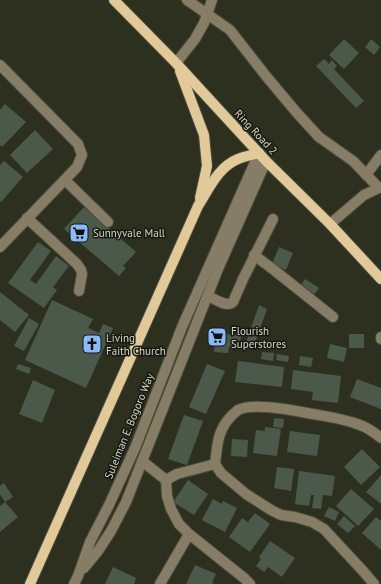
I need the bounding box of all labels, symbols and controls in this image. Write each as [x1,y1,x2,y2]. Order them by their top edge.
street label: Ring Road 2 [232,107,280,157]
supermarket icon: Sunnyvale Mall [68,222,90,244]
place label: Sunnyvale Mall [93,226,166,240]
place label: Flourish Superstores [231,324,287,351]
supermarket icon: Flourish Superstores [206,326,228,348]
place label: Living Faith Church [106,331,166,358]
church icon: Living Faith Church [81,333,103,355]
street label: Suleiman E. Bogoro Way [101,370,157,481]

